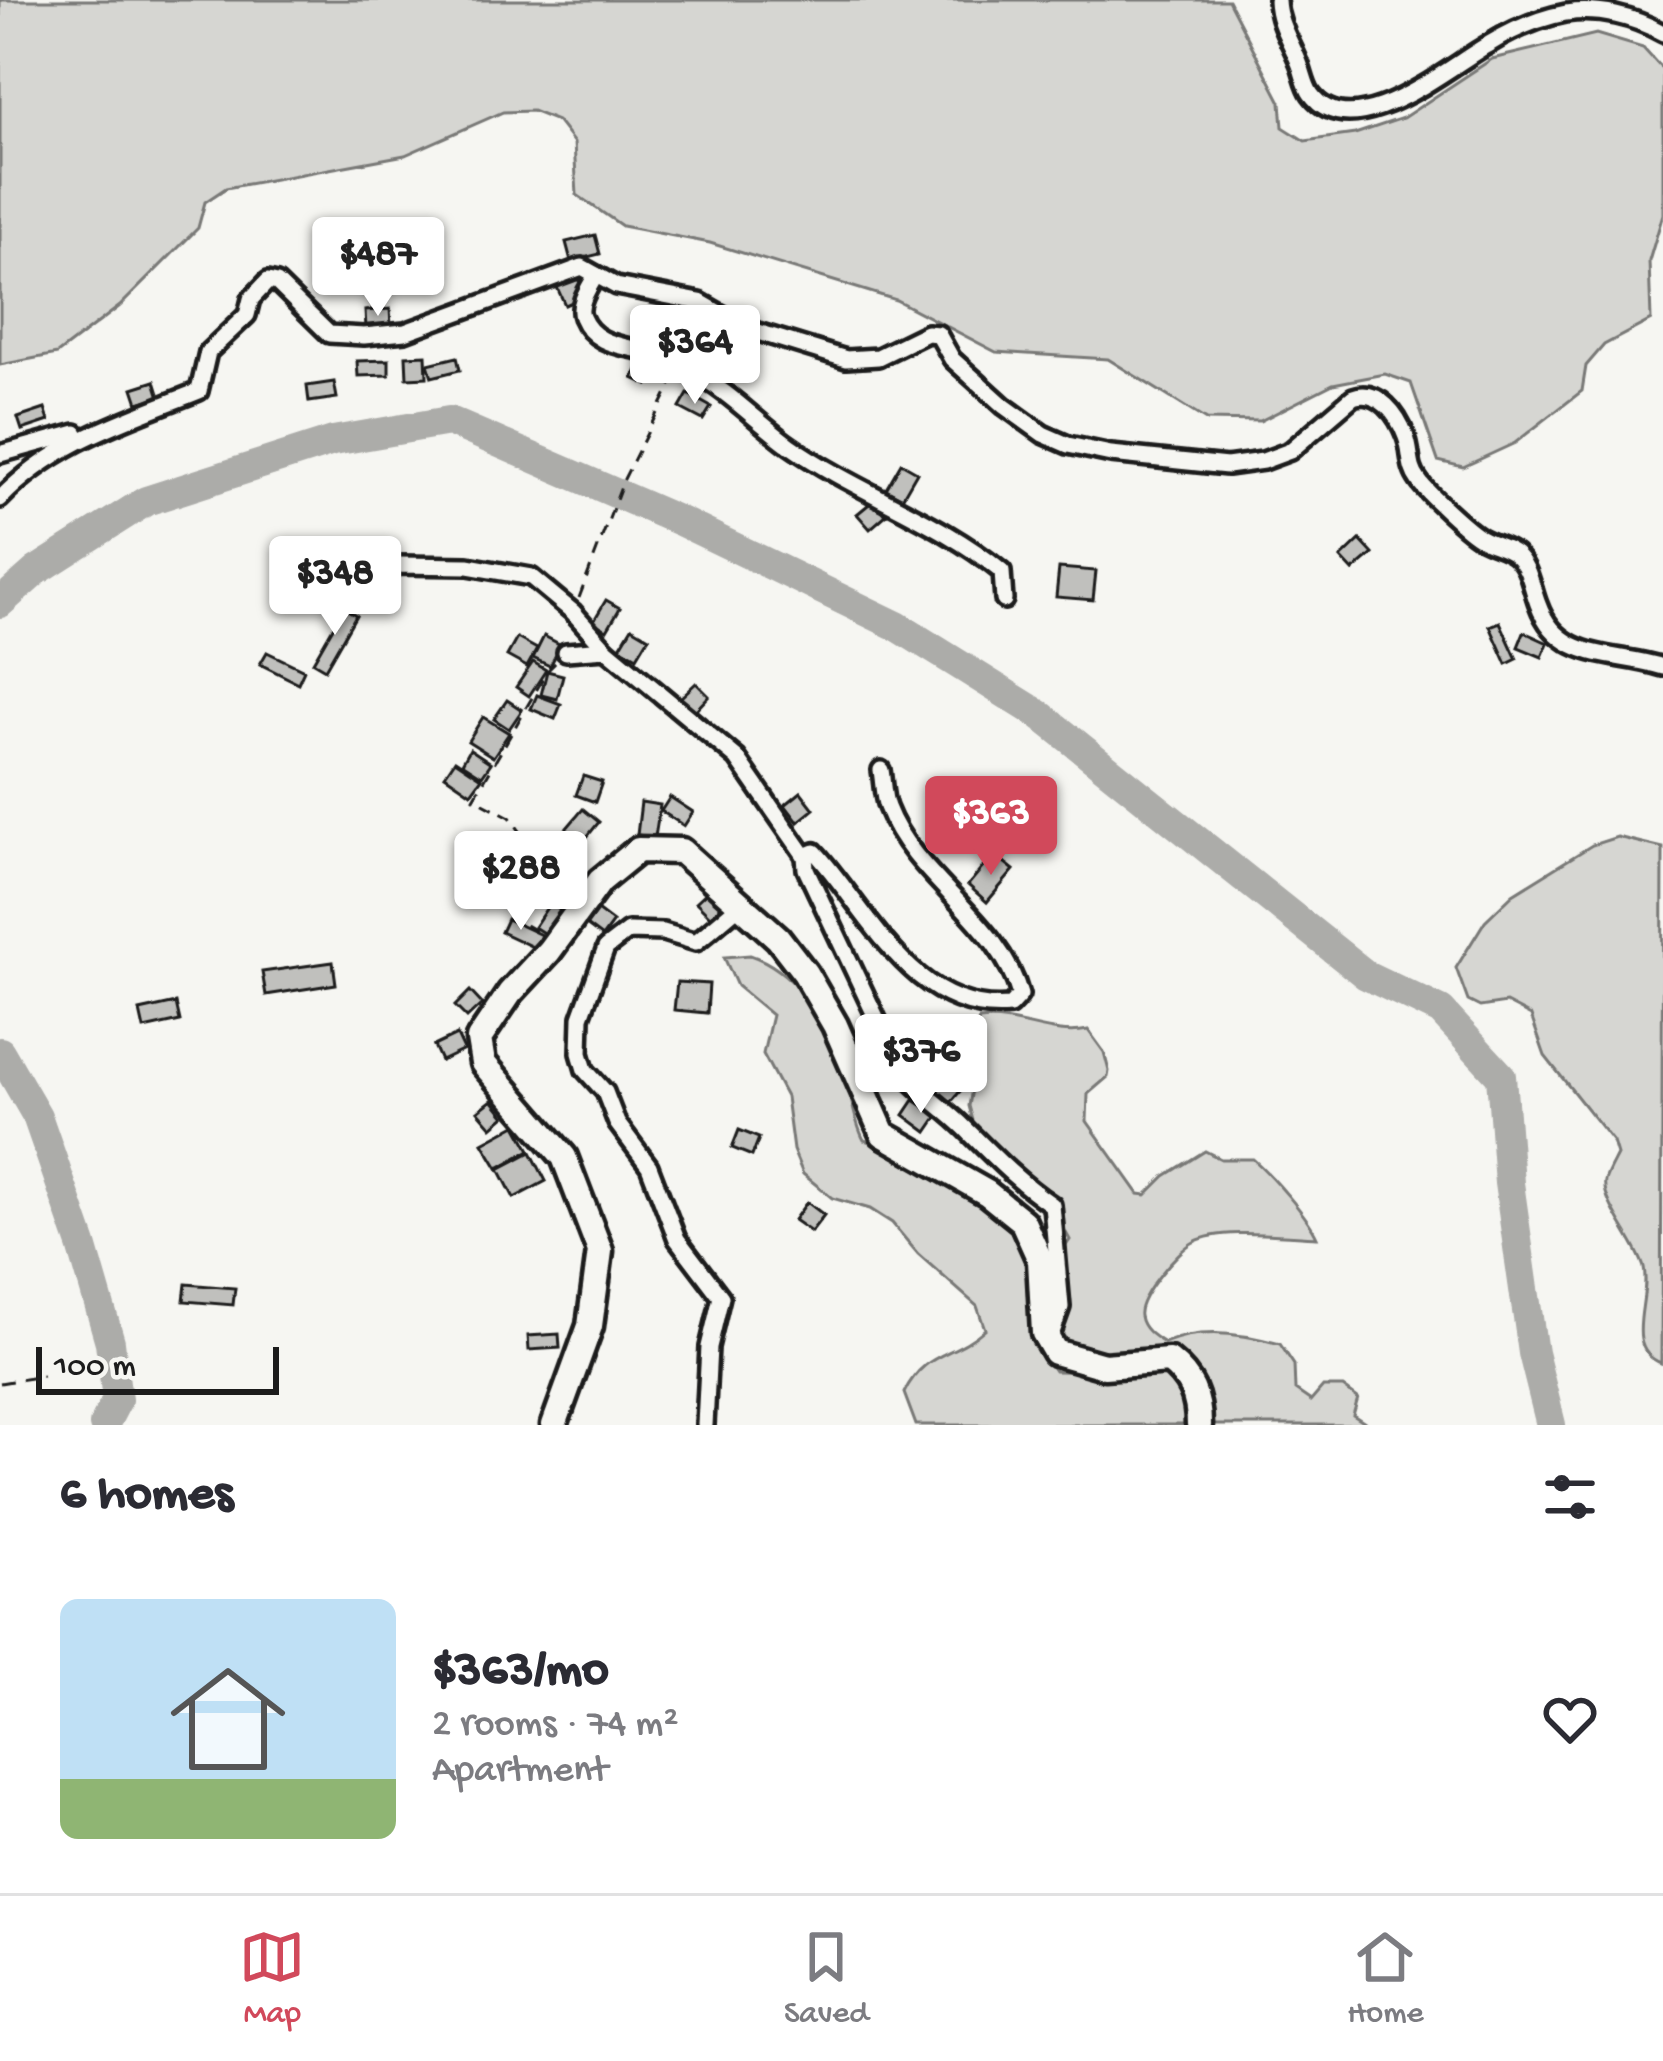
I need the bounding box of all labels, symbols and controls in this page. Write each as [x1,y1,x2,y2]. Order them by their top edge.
pin: $487 [307,217,449,319]
text: $487 [339,233,417,279]
pin: $364 [624,305,766,407]
text: $364 [657,321,733,367]
pin: $348 [264,536,406,638]
text: $348 [296,552,374,598]
pin: $363 [920,776,1062,878]
text: $363 [952,792,1030,838]
pin: $288 [450,831,592,933]
text: $288 [481,847,561,893]
pin: $376 [850,1014,992,1116]
text: $376 [882,1030,960,1076]
scale bar [36,1341,279,1394]
text: 100 m [54,1349,136,1387]
icon: filters [1537,1464,1603,1530]
text: 6 homes [60,1467,233,1527]
text: $363/mo [432,1643,609,1703]
icon: home [156,1647,300,1791]
icon: heart [1537,1686,1603,1752]
text: 2 rooms · 74 m² [432,1703,679,1749]
text: Apartment [432,1749,608,1795]
tab: Map [239,1924,305,2034]
tab: Saved [784,1924,869,2034]
tab: Home [1347,1924,1424,2034]

